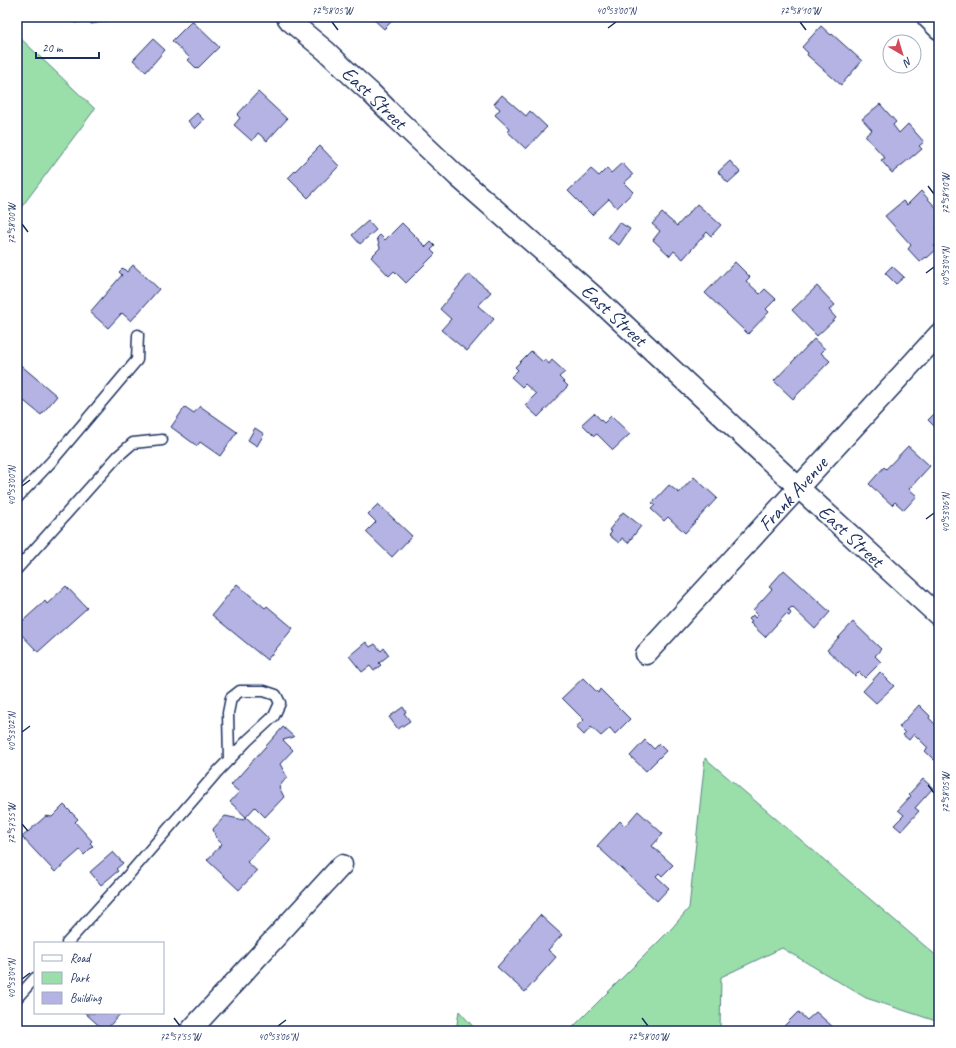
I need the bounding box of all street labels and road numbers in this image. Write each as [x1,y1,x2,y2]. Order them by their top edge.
street label: East Street [337,60,414,136]
street label: East Street [576,278,654,353]
street label: Frank Avenue [753,450,834,536]
street label: East Street [813,499,891,574]

